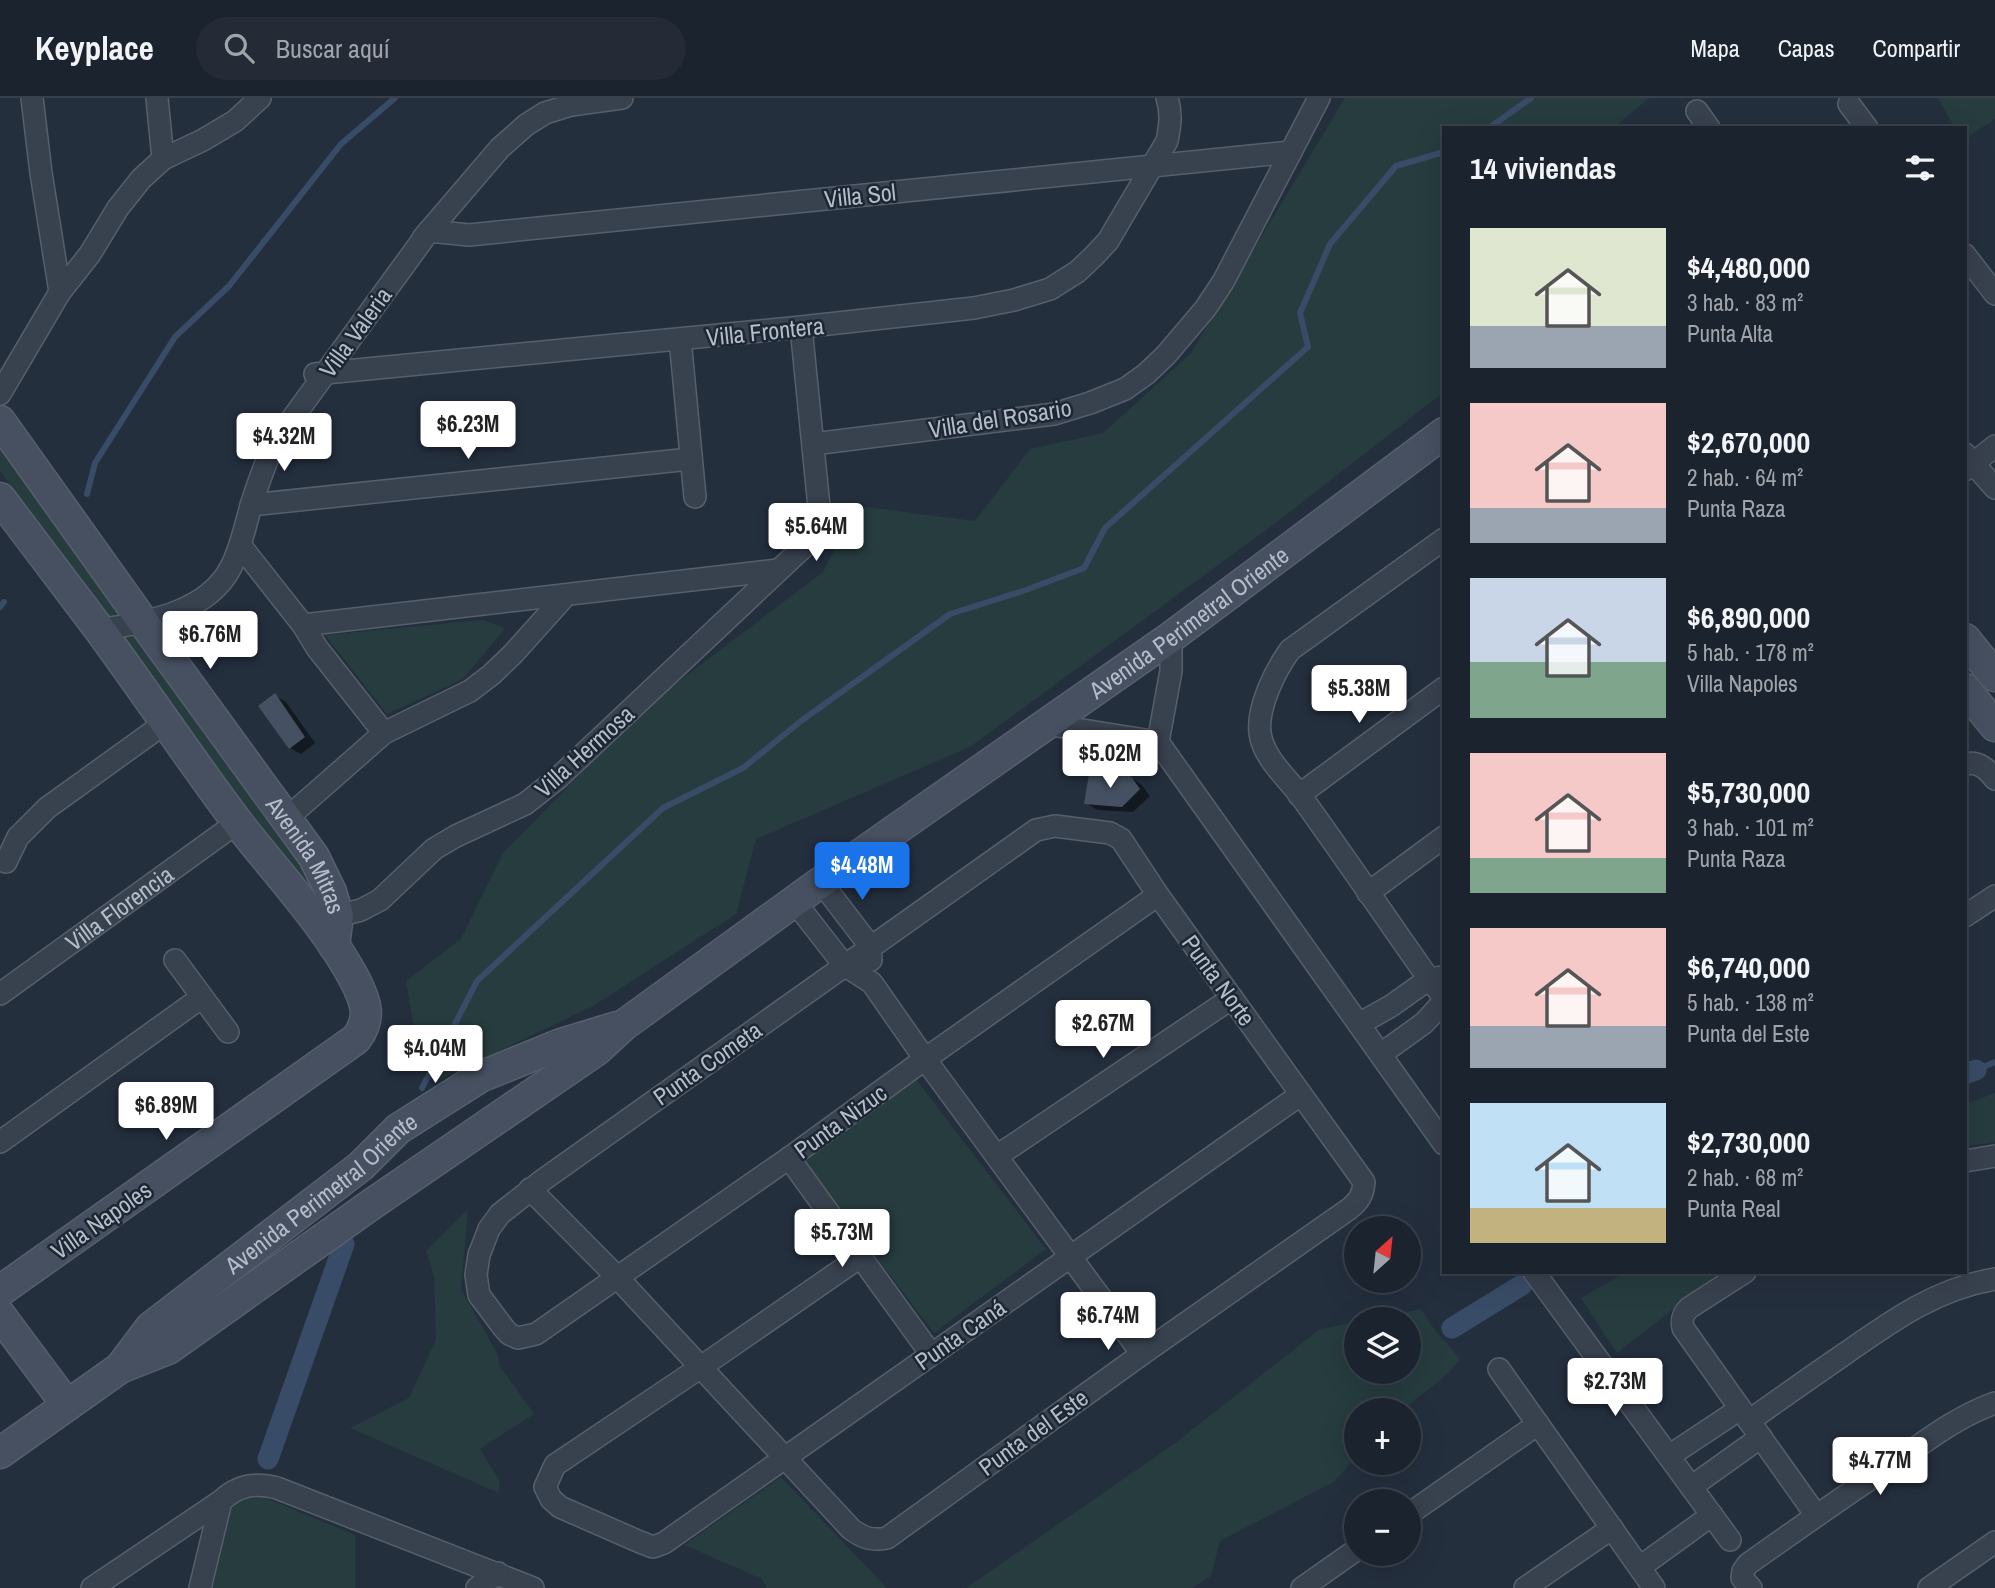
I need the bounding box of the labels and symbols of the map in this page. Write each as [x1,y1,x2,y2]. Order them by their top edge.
street label: Villa Sol [823,175,897,215]
street label: Villa Valeria [311,280,399,384]
street label: Villa Frontera [705,309,825,353]
street label: Villa del Rosario [926,391,1074,445]
pin: $6.23M [411,402,525,461]
pin: $4.32M [227,414,341,473]
pin: $5.64M [759,504,873,563]
street label: Avenida Perimetral Oriente [1082,539,1295,706]
pin: $6.76M [153,612,267,671]
pin: $5.38M [1302,666,1416,725]
street label: Villa Hermosa [527,698,641,804]
pin: $5.02M [1053,730,1167,790]
street label: Avenida Mitras [259,789,353,918]
pin: $4.48M [805,842,919,902]
street label: Villa Florencia [59,858,179,958]
street label: Punta Norte [1175,928,1263,1032]
pin: $2.67M [1046,1000,1160,1060]
street label: Punta Cometa [646,1014,768,1112]
pin: $4.04M [378,1026,492,1085]
street label: Punta Nizuc [787,1076,893,1165]
pin: $6.89M [109,1082,223,1142]
street label: Avenida Perimetral Oriente [217,1105,423,1281]
street label: Villa Napoles [44,1174,158,1266]
pin: $5.73M [785,1210,899,1269]
north arrow [1344,1216,1421,1293]
street label: Punta Caná [908,1291,1012,1377]
pin: $6.74M [1051,1292,1165,1352]
pin: $2.73M [1558,1358,1672,1418]
street label: Punta del Este [972,1381,1094,1483]
pin: $4.77M [1823,1438,1937,1497]

